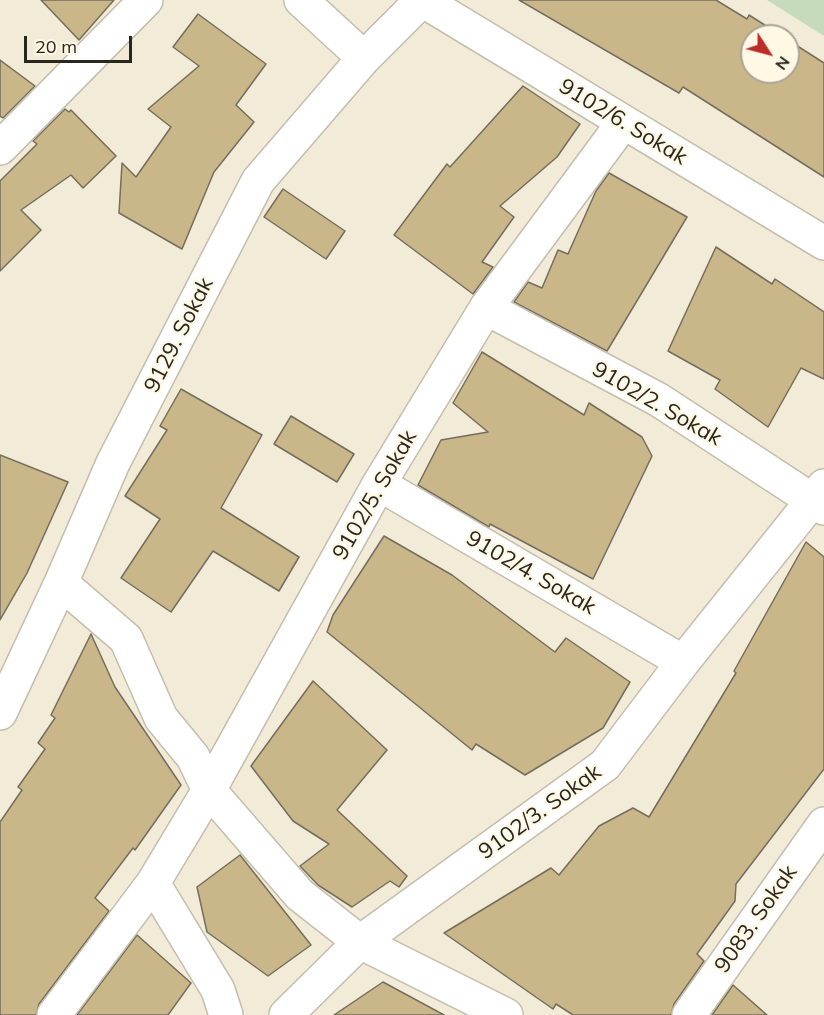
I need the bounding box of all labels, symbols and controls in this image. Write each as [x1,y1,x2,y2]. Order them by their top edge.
scale bar [27,24,135,62]
north arrow [740,24,800,84]
text: 20 m [35,35,77,58]
text: N [771,53,795,74]
street label: 9102/6. Sokak [554,73,692,171]
street label: 9129. Sokak [139,273,219,397]
street label: 9102/2. Sokak [588,356,726,452]
street label: 9102/5. Sokak [327,426,423,564]
street label: 9102/4. Sokak [462,525,600,621]
street label: 9102/3. Sokak [474,759,606,865]
street label: 9083. Sokak [709,860,803,978]

